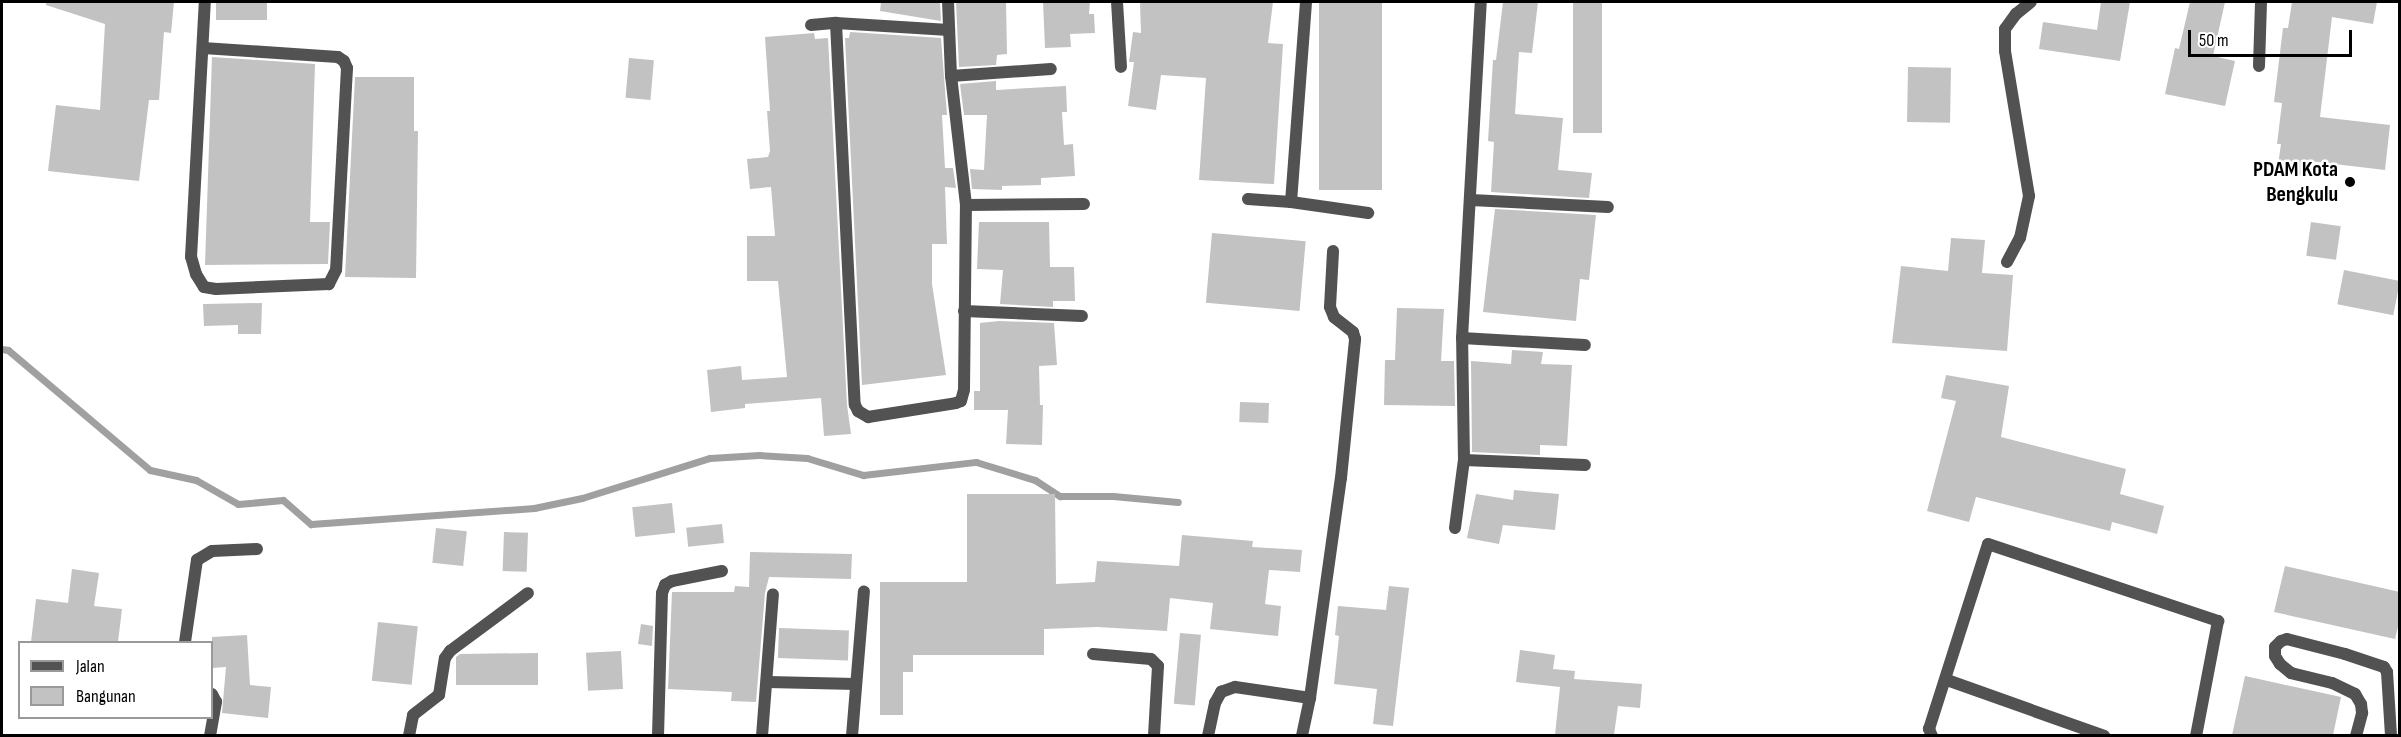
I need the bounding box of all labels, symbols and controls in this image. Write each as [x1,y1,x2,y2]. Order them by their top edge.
scale bar [2191,18,2354,56]
text: 50 m [2199,30,2229,51]
place label: PDAM Kota Bengkulu [2253,156,2338,208]
marker: PDAM Kota Bengkulu [2343,175,2357,189]
legend [18,641,213,719]
text: Jalan [76,656,105,677]
text: Bangunan [76,686,136,707]

